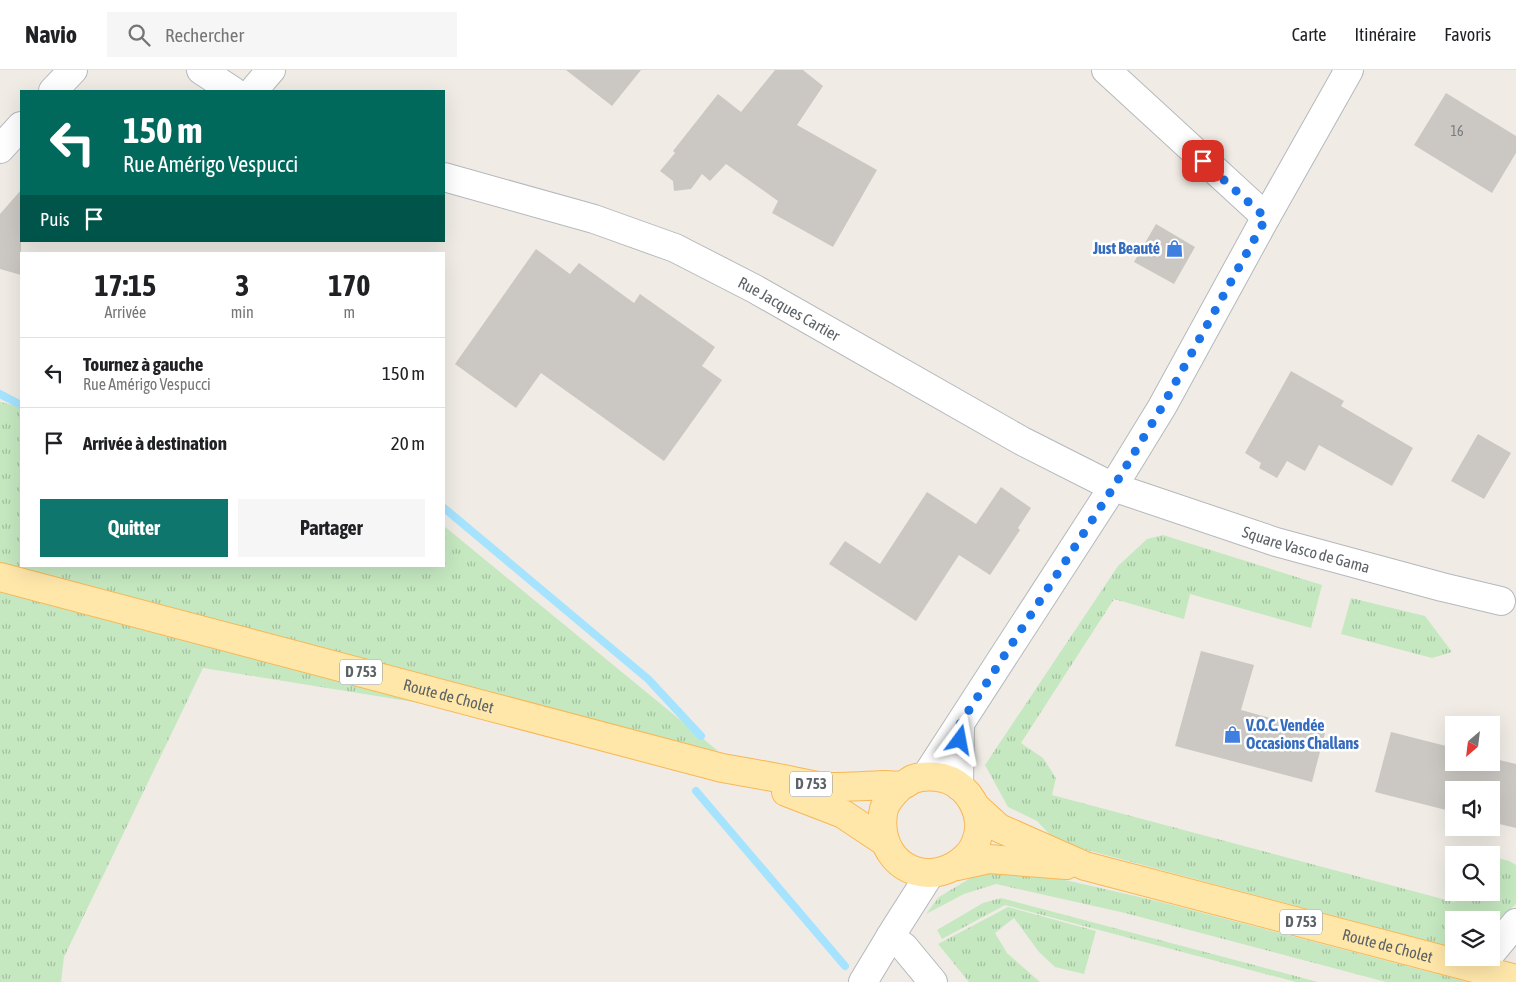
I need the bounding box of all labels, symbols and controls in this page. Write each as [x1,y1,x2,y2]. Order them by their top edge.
search box [107,12,457,57]
text: Navio [25,21,77,48]
icon: search [125,21,153,49]
text: Rechercher [165,24,244,46]
text: Carte [1292,24,1326,45]
text: Itinéraire [1354,24,1416,45]
text: Favoris [1444,24,1491,45]
icon: left [40,110,105,175]
text: 150 m [123,110,202,150]
house number: 16 [1450,123,1464,139]
pin [1182,140,1224,182]
icon: arrive [1189,147,1217,175]
text: Rue Amérigo Vespucci [123,151,298,177]
icon: arrive [80,205,108,233]
text: Puis [40,208,70,230]
shop icon: Just Beauté [1164,238,1184,258]
place label: Just Beauté [1092,239,1160,257]
text: 17:15 [94,268,156,302]
text: 3 [235,268,249,302]
text: 170 [328,268,370,302]
street label: Rue Jacques Cartier [735,273,843,345]
text: Arrivée [104,303,146,321]
text: min [231,303,254,321]
text: m [344,303,355,321]
text: Tournez à gauche [83,353,203,375]
icon: left [40,359,68,387]
text: 150 m [382,362,425,384]
text: Rue Amérigo Vespucci [83,375,211,393]
icon: arrive [40,429,68,457]
text: Arrivée à destination [83,432,227,454]
text: 20 m [391,432,425,454]
button: Quitter [40,499,228,557]
button: Partager [238,499,425,557]
street label: Square Vasco de Gama [1240,522,1372,576]
road number: D 753 [340,660,382,684]
street label: Route de Cholet [401,675,496,716]
position arrow [933,713,985,765]
place label: V.O.C. Vendée Occasions Challans [1245,716,1359,752]
north arrow [1445,716,1500,771]
map controls [1445,716,1500,966]
shop icon: V.O.C. Vendée Occasions Challans [1222,724,1242,744]
road number: D 753 [790,772,832,796]
button: sound [1445,781,1500,836]
button: search [1445,846,1500,901]
road number: D 753 [1280,910,1322,934]
button: layers [1445,911,1500,966]
street label: Route de Cholet [1340,925,1435,966]

